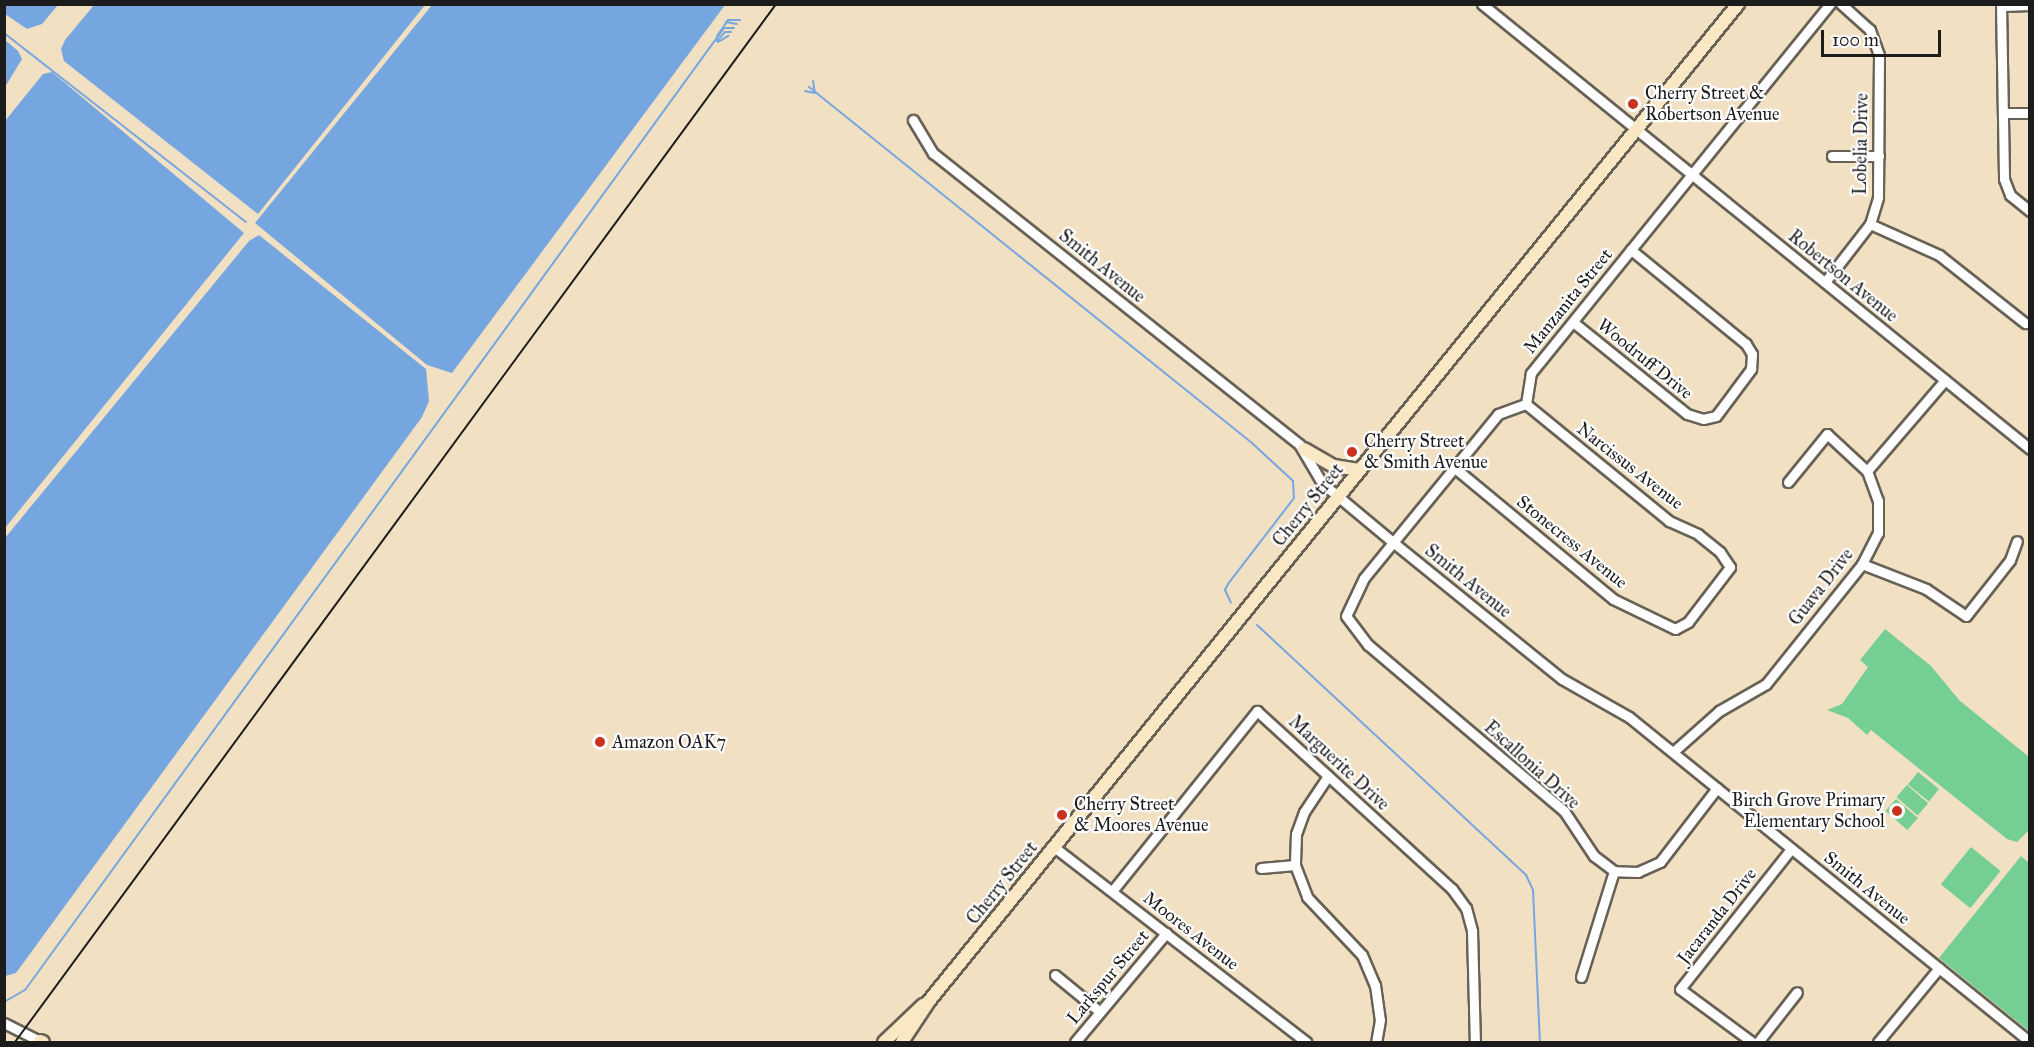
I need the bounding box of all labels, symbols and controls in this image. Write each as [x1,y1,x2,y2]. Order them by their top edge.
scale bar [1824,18,1944,56]
text: 100 m [1832,29,1879,51]
place label: Cherry Street & Robertson Avenue [1645,83,1780,125]
street label: Lobelia Drive [1849,93,1873,195]
marker: Cherry Street & Robertson Avenue [1626,97,1640,111]
street label: Smith Avenue [1055,225,1149,307]
street label: Robertson Avenue [1784,225,1902,327]
street label: Manzanita Street [1519,244,1617,358]
street label: Woodruff Drive [1593,314,1697,404]
street label: Narcissus Avenue [1573,418,1687,514]
place label: Cherry Street & Smith Avenue [1364,431,1488,474]
marker: Cherry Street & Smith Avenue [1345,445,1359,459]
street label: Cherry Street [1268,459,1348,551]
street label: Stonecress Avenue [1512,491,1632,593]
street label: Smith Avenue [1421,540,1515,622]
street label: Guava Drive [1784,544,1858,630]
street label: Marguerite Drive [1284,711,1394,815]
street label: Escallonia Drive [1480,716,1584,814]
place label: Amazon OAK7 [612,731,726,753]
marker: Amazon OAK7 [593,735,607,749]
place label: Birch Grove Primary Elementary School [1732,790,1885,832]
place label: Cherry Street & Moores Avenue [1074,794,1208,836]
marker: Birch Grove Primary Elementary School [1890,804,1904,818]
marker: Cherry Street & Moores Avenue [1055,808,1069,822]
street label: Cherry Street [962,837,1042,929]
street label: Smith Avenue [1820,847,1914,929]
street label: Jacaranda Drive [1673,864,1761,968]
street label: Moores Avenue [1139,887,1243,975]
street label: Larkspur Street [1062,925,1154,1029]

